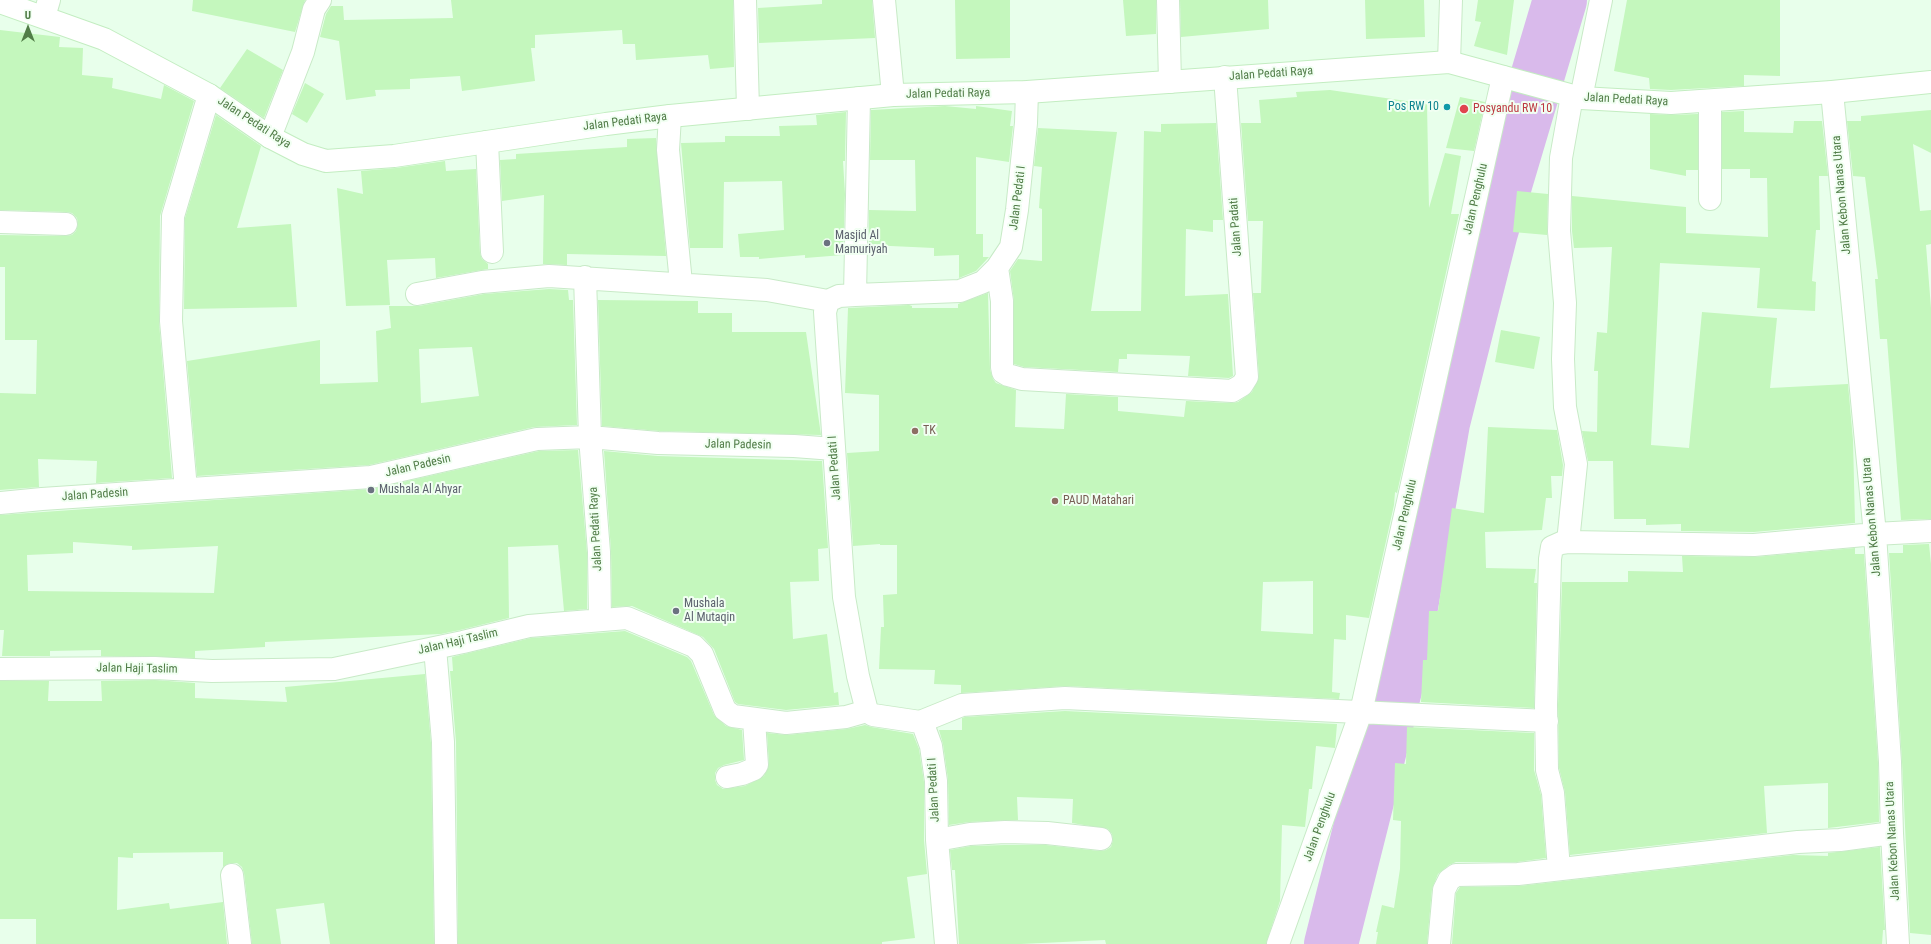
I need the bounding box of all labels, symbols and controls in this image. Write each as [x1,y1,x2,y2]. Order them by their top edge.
north arrow [8,8,48,48]
text: U [25,9,31,22]
street label: Jalan Pedati Raya [1228,64,1314,84]
street label: Jalan Pedati Raya [906,86,990,102]
street label: Jalan Pedati Raya [1584,91,1668,109]
street label: Jalan Pedati Raya [215,94,293,152]
place label: Pos RW 10 [1388,100,1439,114]
marker: Pos RW 10 [1442,102,1452,112]
place label: Posyandu RW 10 [1473,102,1552,116]
marker: Posyandu RW 10 [1458,103,1470,115]
street label: Jalan Pedati Raya [582,110,668,134]
street label: Jalan Kebon Nanas Utara [1830,135,1854,255]
street label: Jalan Penghulu [1461,162,1491,236]
street label: Jalan Pedati I [1007,165,1029,231]
street label: Jalan Padati [1227,197,1245,257]
place label: Masjid Al Mamuriyah [835,229,888,257]
marker: Masjid Al Mamuriyah [822,238,832,248]
place label: TK [923,424,936,438]
marker: TK [910,426,920,436]
street label: Jalan Pedati I [826,435,844,501]
street label: Jalan Padesin [705,437,771,453]
street label: Jalan Padesin [384,451,452,481]
street label: Jalan Kebon Nanas Utara [1860,457,1884,577]
street label: Jalan Penghulu [1390,478,1420,552]
place label: Mushala Al Ahyar [379,483,462,497]
street label: Jalan Padesin [61,485,129,505]
marker: Mushala Al Ahyar [366,485,376,495]
street label: Jalan Pedati Raya [587,487,605,571]
place label: PAUD Matahari [1063,494,1134,508]
marker: PAUD Matahari [1050,496,1060,506]
place label: Mushala Al Mutaqin [684,597,735,625]
marker: Mushala Al Mutaqin [671,606,681,616]
street label: Jalan Haji Taslim [417,626,499,658]
street label: Jalan Haji Taslim [96,661,178,677]
street label: Jalan Pedati I [925,757,943,823]
street label: Jalan Kebon Nanas Utara [1883,781,1903,901]
street label: Jalan Penghulu [1301,790,1339,864]

